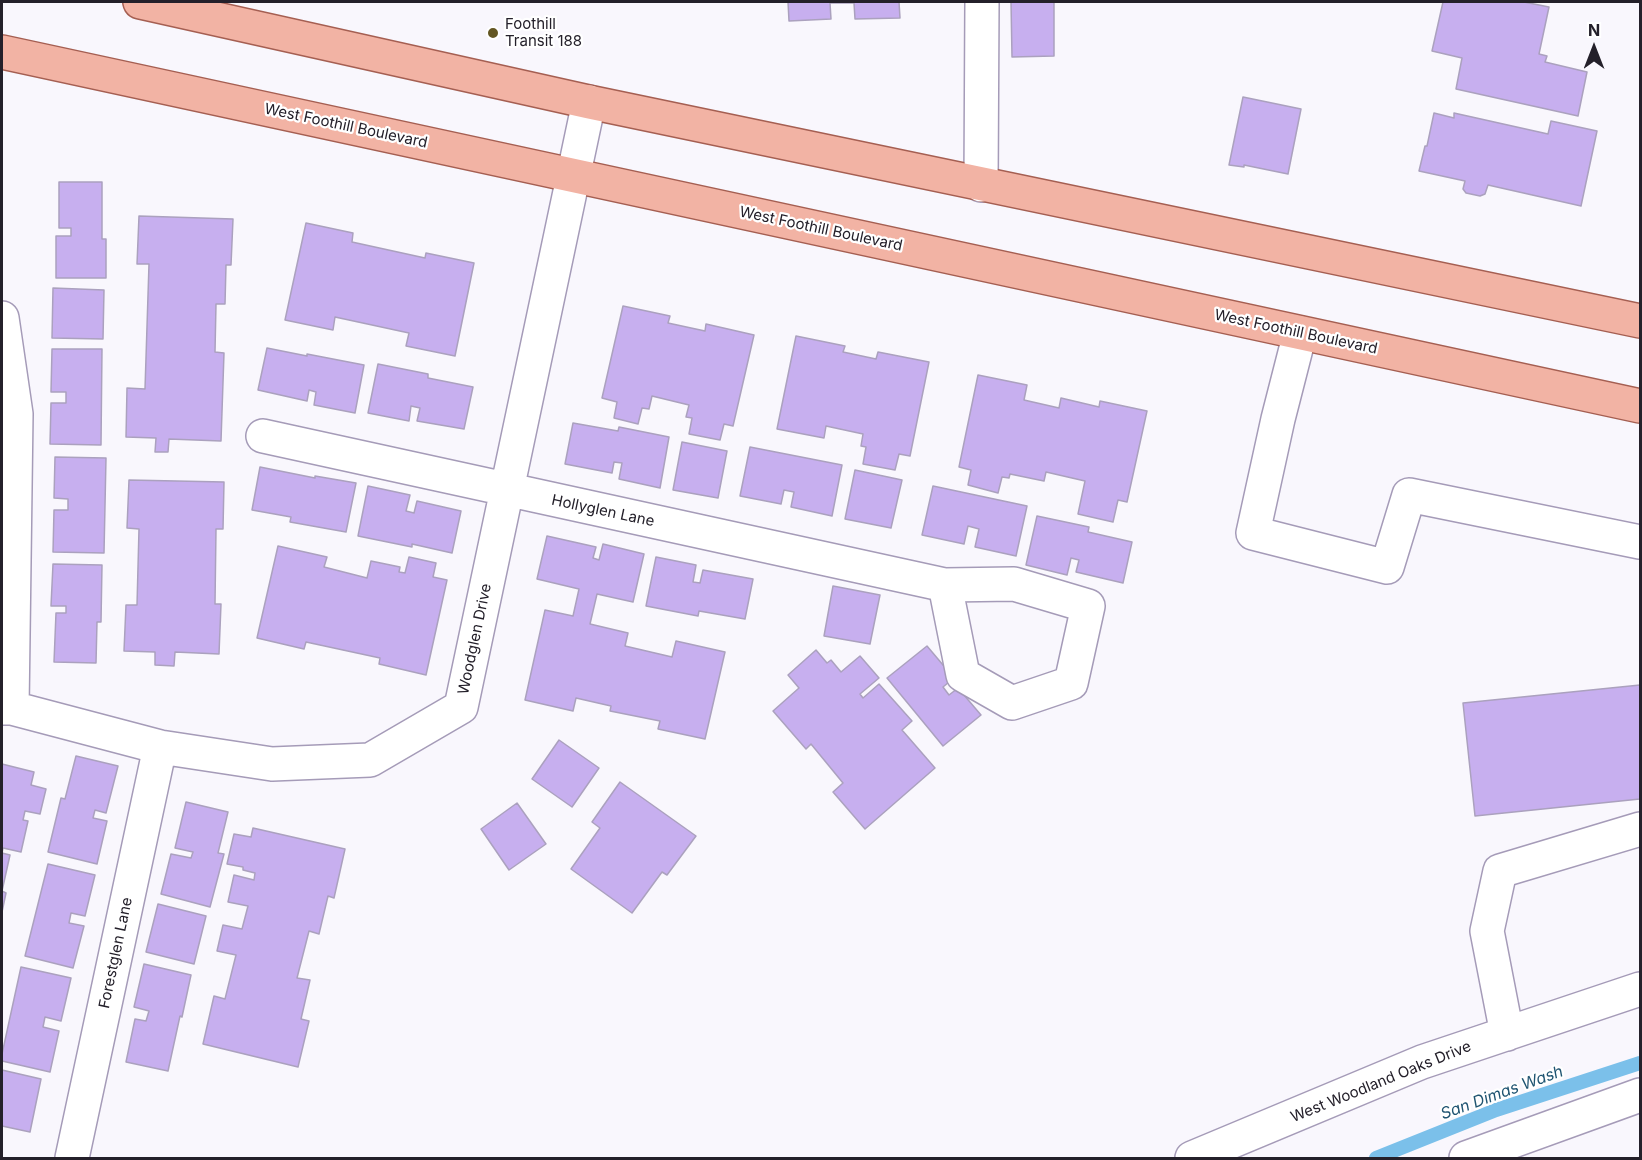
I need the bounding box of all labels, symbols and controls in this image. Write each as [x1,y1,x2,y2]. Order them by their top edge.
place label: Foothill Transit 188 [505,15,582,50]
north arrow [1564,18,1624,78]
text: N [1588,20,1600,40]
marker: Foothill Transit 188 [486,26,500,40]
street label: West Foothill Boulevard [263,100,429,152]
street label: West Foothill Boulevard [738,203,904,255]
street label: West Foothill Boulevard [1213,306,1379,358]
street label: Hollyglen Lane [550,491,656,531]
street label: Woodglen Drive [454,582,496,696]
street label: Forestglen Lane [95,896,137,1010]
street label: West Woodland Oaks Drive [1288,1038,1474,1126]
water label: San Dimas Wash [1438,1062,1566,1124]

